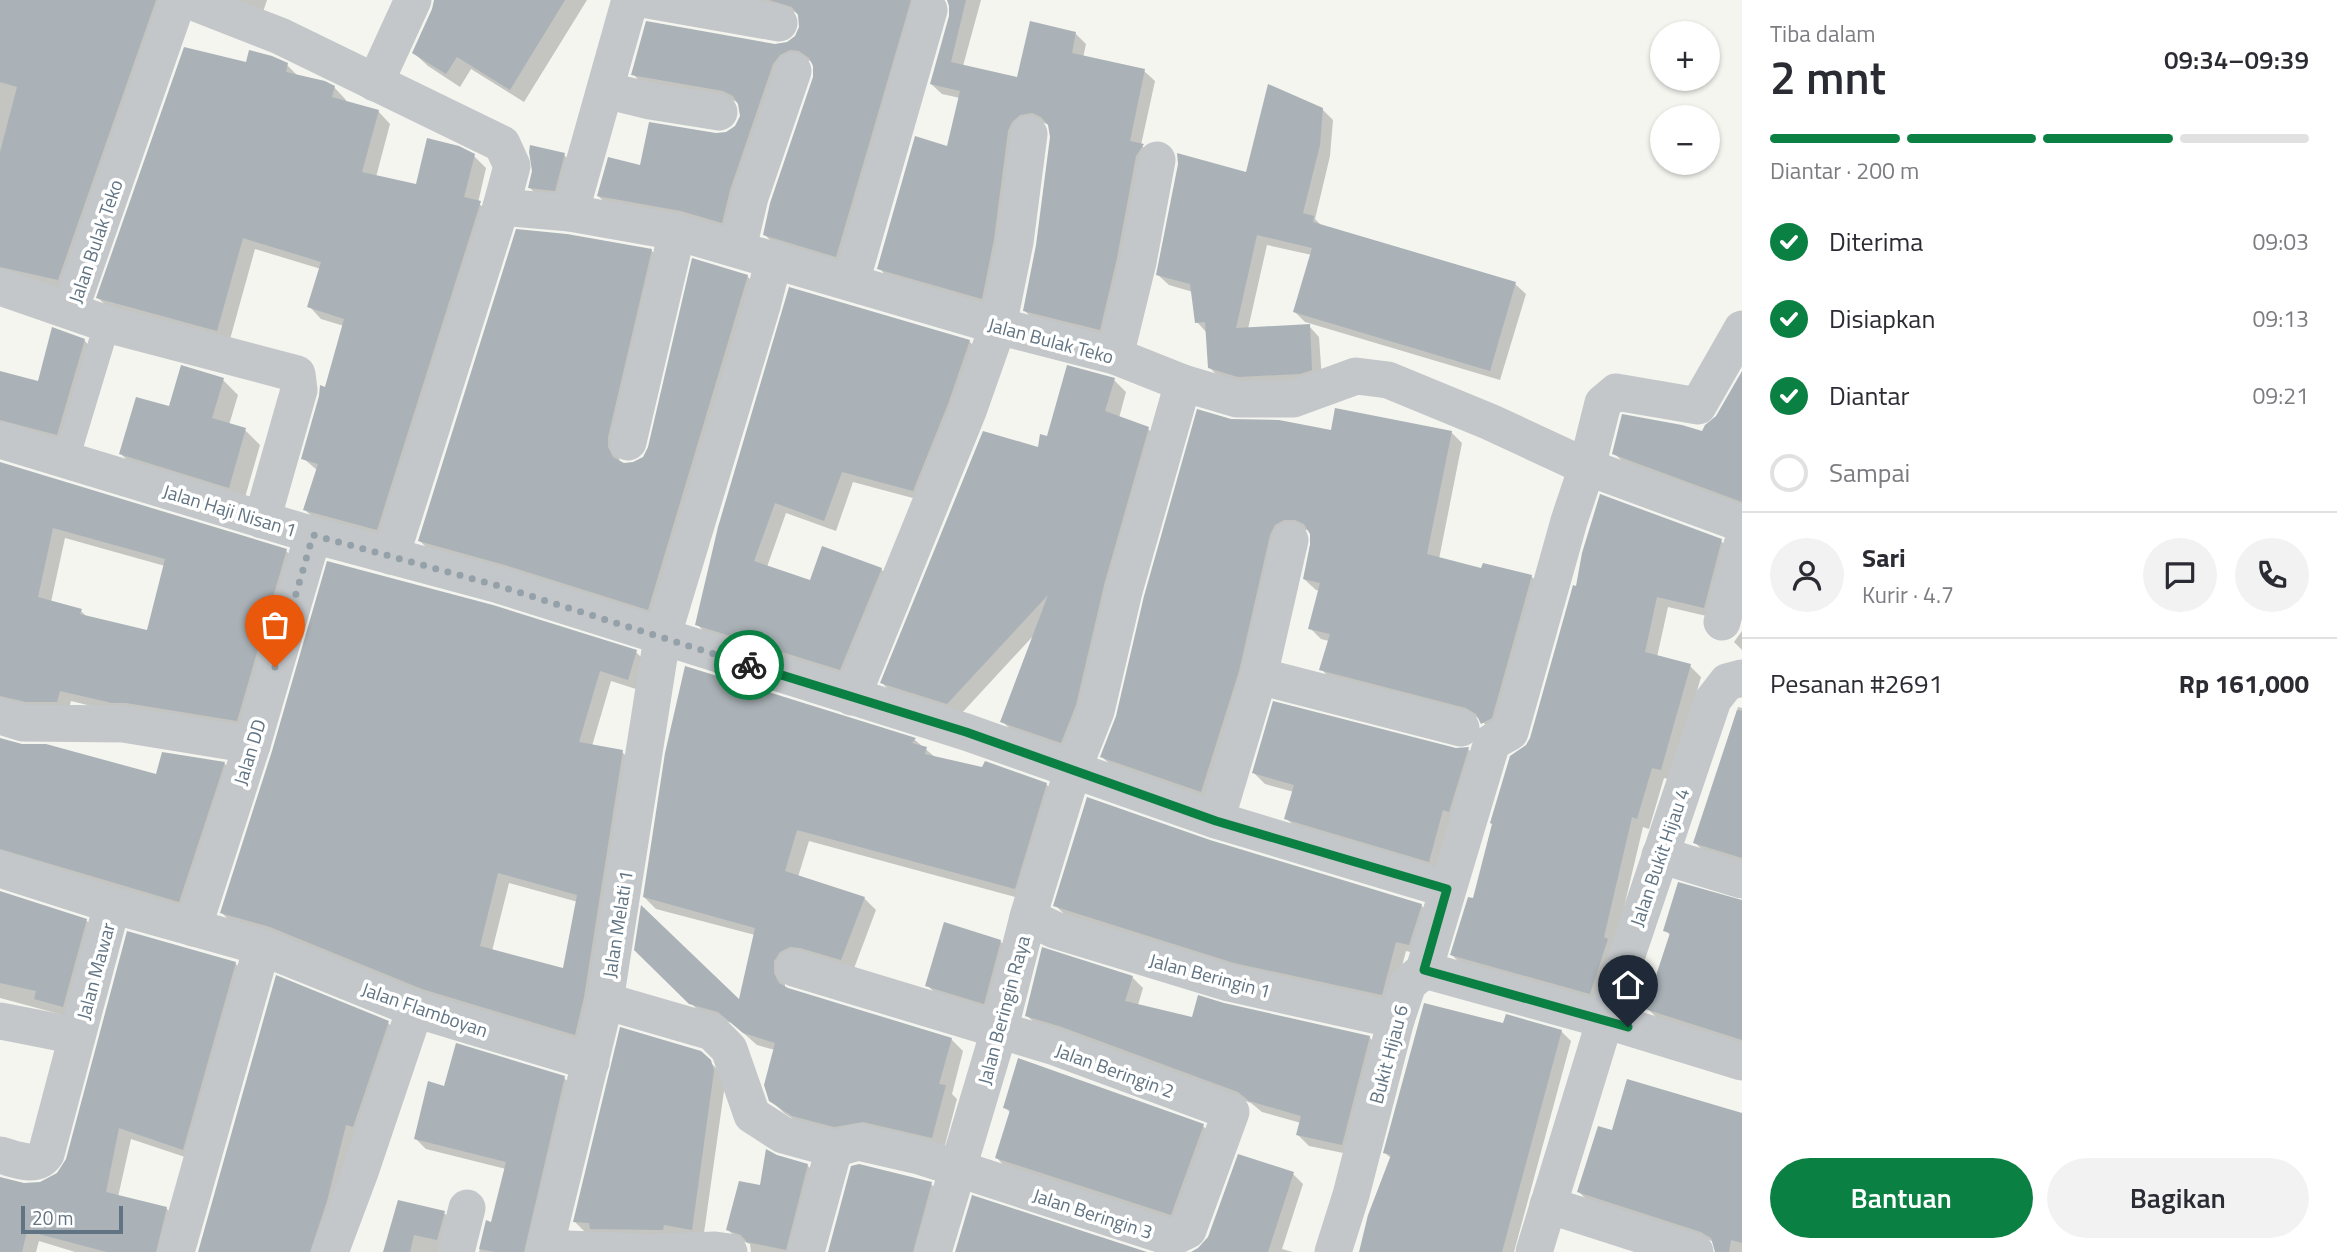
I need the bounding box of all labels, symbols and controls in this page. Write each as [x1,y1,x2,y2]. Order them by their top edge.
text: Tiba dalam [1770,16,1876,51]
map controls [1650,21,1720,175]
button: + [1650,21,1720,91]
text: 09:34–09:39 [2164,40,2309,79]
text: 2 mnt [1770,42,1886,112]
button: − [1650,105,1720,175]
text: Diantar · 200 m [1770,153,1919,188]
street label: Jalan Bulak Teko [60,175,130,307]
text: Diterima [1829,222,1923,261]
icon: check [1770,223,1808,261]
text: 09:03 [2252,224,2309,259]
text: Disiapkan [1829,299,1935,338]
icon: check [1770,300,1808,338]
text: 09:13 [2252,301,2309,336]
street label: Jalan Bulak Teko [985,309,1117,371]
text: Diantar [1829,376,1910,415]
icon: check [1770,377,1808,415]
text: 09:21 [2252,378,2309,413]
text: Sampai [1829,453,1910,492]
street label: Jalan Haji Nisan 1 [160,476,300,544]
button: person [1770,538,1844,612]
text: Sari [1862,538,1906,577]
button: chat [2143,538,2217,612]
button: phone [2235,538,2309,612]
text: Kurir · 4.7 [1862,577,1954,612]
pin [245,595,305,667]
icon: bag [256,606,294,644]
courier [714,630,784,700]
icon: bike [730,646,768,684]
text: Pesanan #2691 [1770,664,1943,703]
text: Rp 161,000 [2179,664,2309,703]
street label: Jalan DD [225,715,273,789]
street label: Jalan Bukit Hijau 4 [1622,784,1696,930]
street label: Jalan Melati 1 [594,868,640,980]
street label: Jalan Mawar [68,919,122,1023]
street label: Jalan Beringin Raya [969,932,1037,1088]
street label: Jalan Beringin 1 [1146,945,1274,1005]
pin [1598,955,1658,1027]
icon: home [1609,966,1647,1004]
street label: Jalan Flamboyan [358,974,492,1044]
street label: Bukit Hijau 6 [1361,1001,1415,1107]
street label: Jalan Beringin 2 [1052,1035,1178,1105]
button: Bantuan [1770,1158,2033,1238]
button: Bagikan [2047,1158,2309,1238]
street label: Jalan Beringin 3 [1029,1180,1157,1246]
scale bar [21,1203,122,1235]
text: 20 m [32,1203,73,1232]

